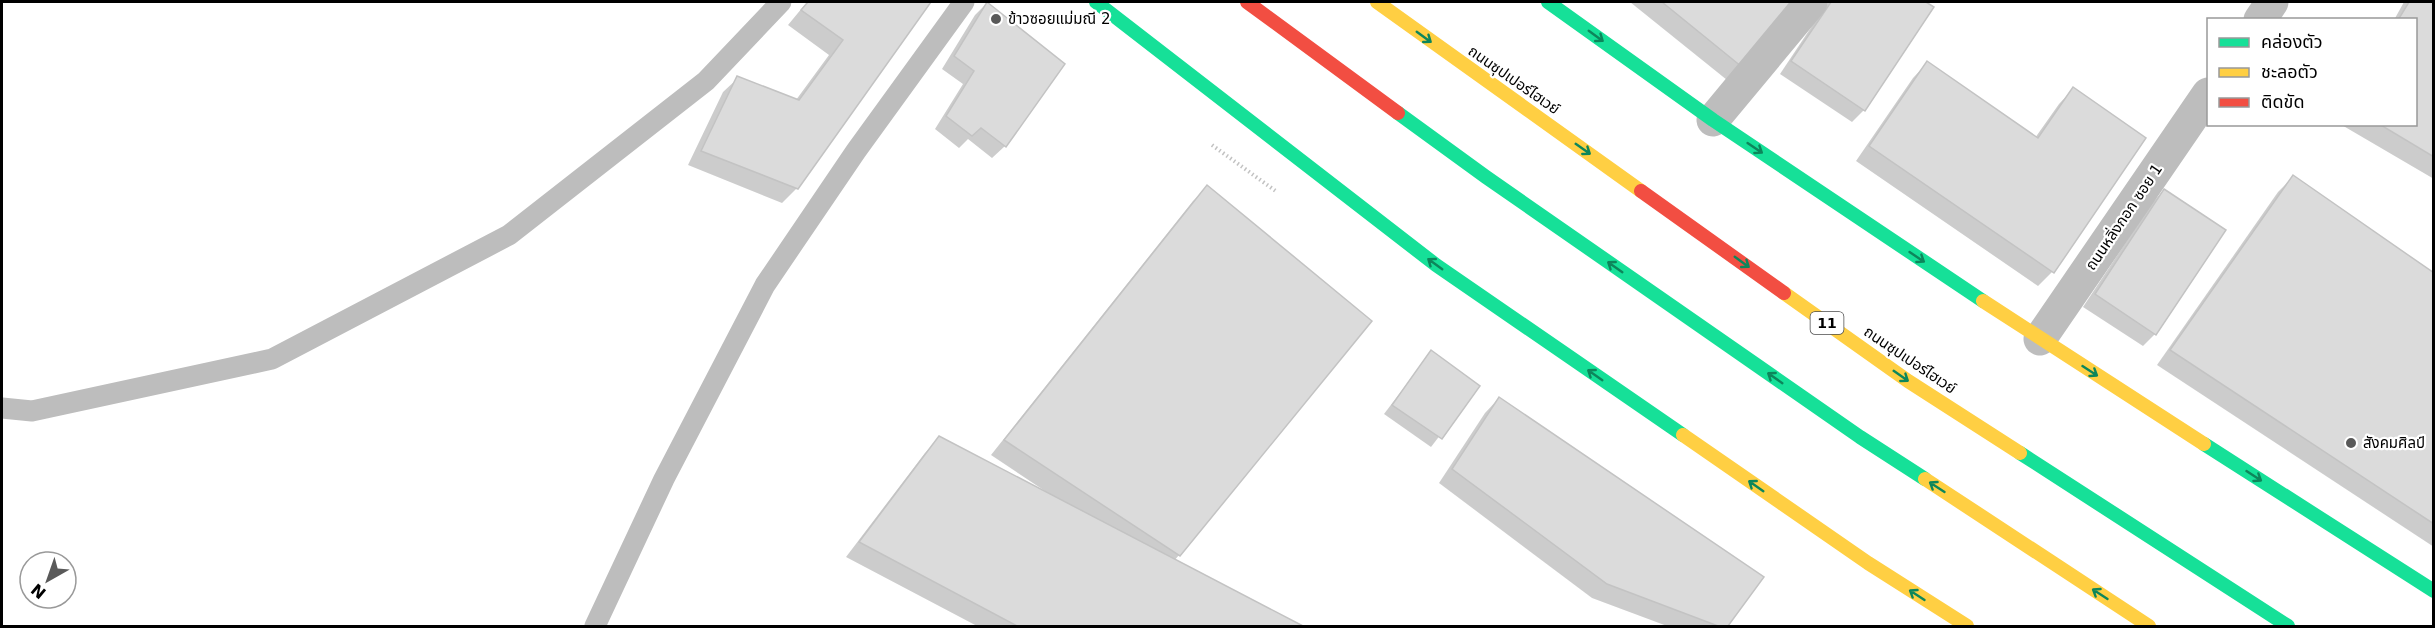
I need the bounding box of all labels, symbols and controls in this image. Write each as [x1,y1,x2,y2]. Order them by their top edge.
place label: ข้าวซอยแม่มณี 2 [1008,10,1110,28]
marker: ข้าวซอยแม่มณี 2 [989,12,1003,26]
legend [2207,18,2417,126]
one-way arrow [1587,30,1603,42]
one-way arrow [1416,31,1432,43]
text: คล่องตัว [2261,31,2323,52]
street label: ถนนซุปเปอร์ไฮเวย์ [1465,42,1563,118]
text: ชะลอตัว [2261,61,2318,82]
text: ติดขัด [2261,91,2304,112]
one-way arrow [1575,143,1591,155]
one-way arrow [1746,143,1763,155]
street label: ถนนหลิ่งกอก ซอย 1 [2081,160,2166,274]
one-way arrow [1908,251,1925,263]
one-way arrow [1734,256,1750,268]
one-way arrow [1427,258,1443,270]
one-way arrow [1608,261,1624,273]
road number: 11 [1810,312,1844,334]
street label: ถนนซุปเปอร์ไฮเวย์ [1860,322,1960,398]
one-way arrow [2081,365,2097,377]
one-way arrow [1588,369,1604,381]
one-way arrow [1892,370,1909,382]
one-way arrow [1768,372,1784,384]
place label: สังคมศิลป์ [2363,434,2425,452]
marker: สังคมศิลป์ [2344,436,2358,450]
one-way arrow [2245,470,2262,482]
one-way arrow [1748,480,1764,492]
one-way arrow [1929,481,1946,493]
north arrow [18,550,78,610]
text: N [27,580,50,603]
one-way arrow [2092,588,2109,600]
one-way arrow [1910,589,1926,601]

